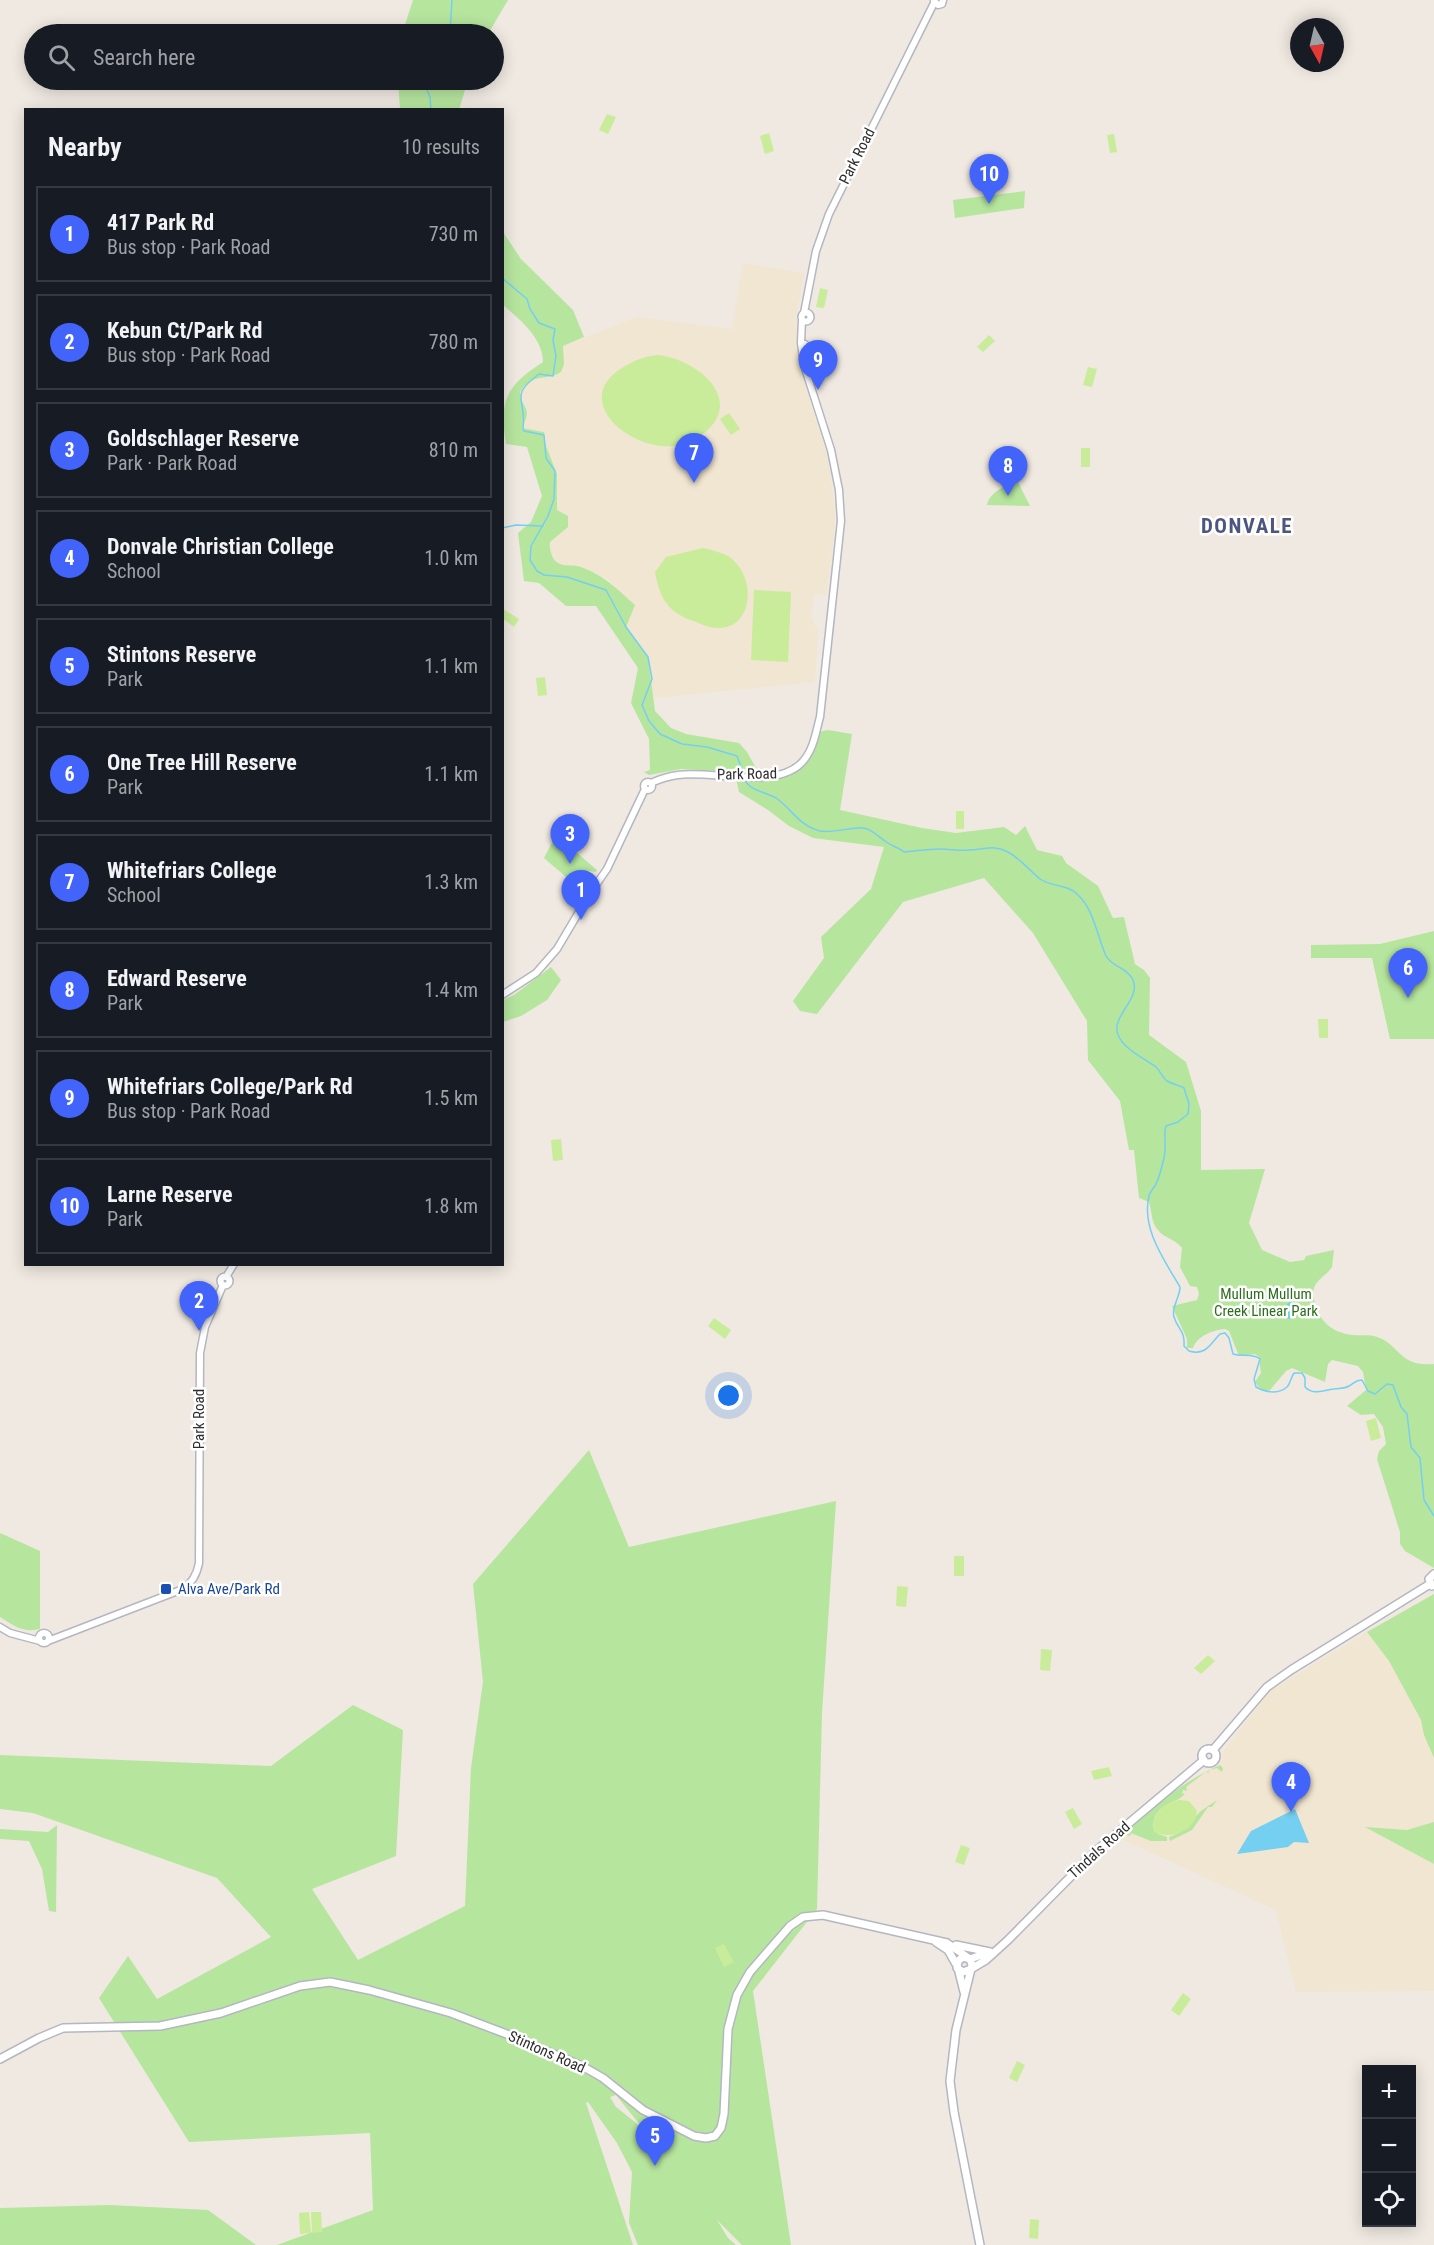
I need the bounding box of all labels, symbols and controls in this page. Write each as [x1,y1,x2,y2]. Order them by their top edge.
north arrow [1290,18,1344,72]
search box [24,24,504,90]
icon: search [45,41,78,74]
text: Search here [93,45,195,70]
street label: Park Road [835,125,879,187]
text: Nearby [48,132,122,162]
text: 10 results [402,135,480,159]
pin: 10 [970,154,1008,204]
text: 417 Park Rd [107,210,214,235]
text: 1 [64,222,75,246]
text: 730 m [429,222,478,246]
text: Bus stop · Park Road [107,235,271,259]
text: Kebun Ct/Park Rd [107,318,262,343]
text: 2 [64,330,75,354]
text: 780 m [429,330,478,354]
pin: 9 [798,340,838,390]
text: Bus stop · Park Road [107,343,271,367]
text: Goldschlager Reserve [107,426,299,451]
pin: 7 [674,434,714,483]
text: 3 [64,438,75,462]
text: 810 m [429,438,478,462]
pin: 8 [988,446,1028,496]
text: Park · Park Road [107,451,237,475]
district label: DONVALE [1201,514,1293,538]
text: Donvale Christian College [107,534,334,559]
text: 4 [64,546,75,570]
text: 1.0 km [424,546,478,570]
text: School [107,559,161,583]
text: Stintons Reserve [107,642,256,667]
text: 5 [64,654,75,678]
text: 1.1 km [424,654,478,678]
text: Park [107,667,143,691]
text: One Tree Hill Reserve [107,750,297,775]
text: 6 [64,762,75,786]
text: 1.1 km [424,762,478,786]
street label: Park Road [717,764,777,784]
text: Park [107,775,143,799]
pin: 3 [550,814,590,864]
text: Whitefriars College [107,858,277,883]
text: 7 [64,870,75,894]
text: 1.3 km [424,870,478,894]
pin: 1 [562,870,600,920]
text: School [107,883,161,907]
pin: 6 [1388,948,1428,998]
text: Edward Reserve [107,966,247,991]
text: 8 [64,978,75,1002]
text: 1.4 km [424,978,478,1002]
text: Park [107,991,143,1015]
text: Whitefriars College/Park Rd [107,1074,353,1099]
text: 9 [64,1086,75,1110]
text: 1.5 km [424,1086,478,1110]
text: Bus stop · Park Road [107,1099,271,1123]
text: Larne Reserve [107,1182,233,1207]
text: 10 [59,1194,80,1218]
text: 1.8 km [424,1194,478,1218]
text: Park [107,1207,143,1231]
pin: 2 [180,1282,218,1331]
park label: Mullum Mullum Creek Linear Park [1214,1285,1318,1320]
your location [714,1381,743,1410]
street label: Park Road [190,1389,208,1449]
place label: Alva Ave/Park Rd [178,1580,280,1598]
marker: Alva Ave/Park Rd [159,1582,173,1596]
pin: 4 [1272,1762,1310,1812]
street label: Tindals Road [1064,1818,1134,1882]
street label: Stintons Road [506,2027,588,2077]
map controls [1362,2065,1416,2227]
button: + [1362,2065,1416,2119]
pin: 5 [636,2116,674,2166]
button: − [1362,2119,1416,2173]
button: locate [1362,2173,1416,2227]

